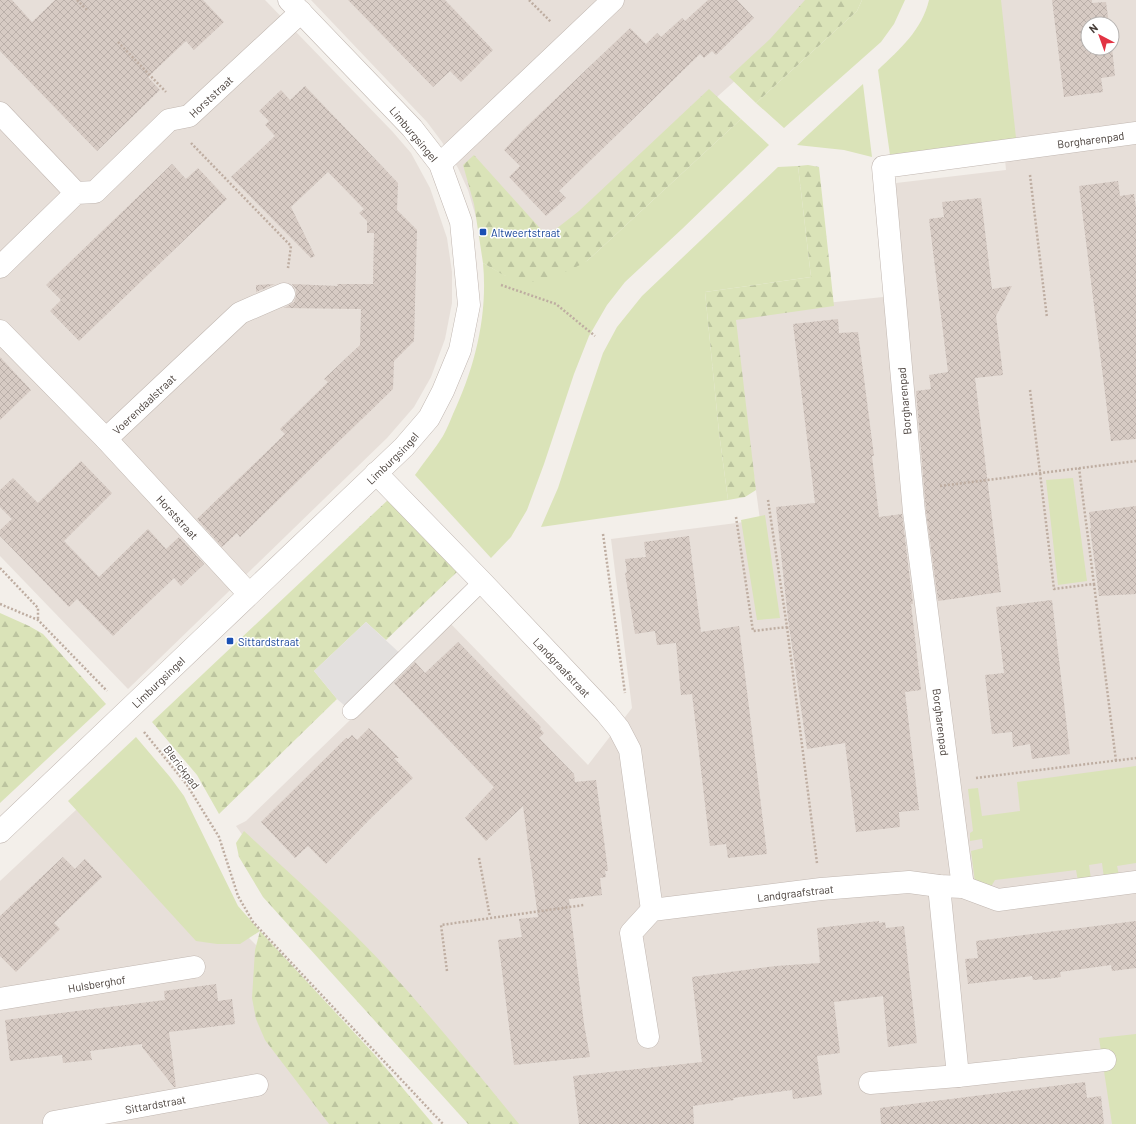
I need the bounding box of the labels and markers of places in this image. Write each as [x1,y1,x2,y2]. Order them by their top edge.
place label: Altweertstraat [491,226,560,239]
marker: Altweertstraat [478,227,488,237]
place label: Sittardstraat [238,635,299,648]
marker: Sittardstraat [225,636,235,646]

